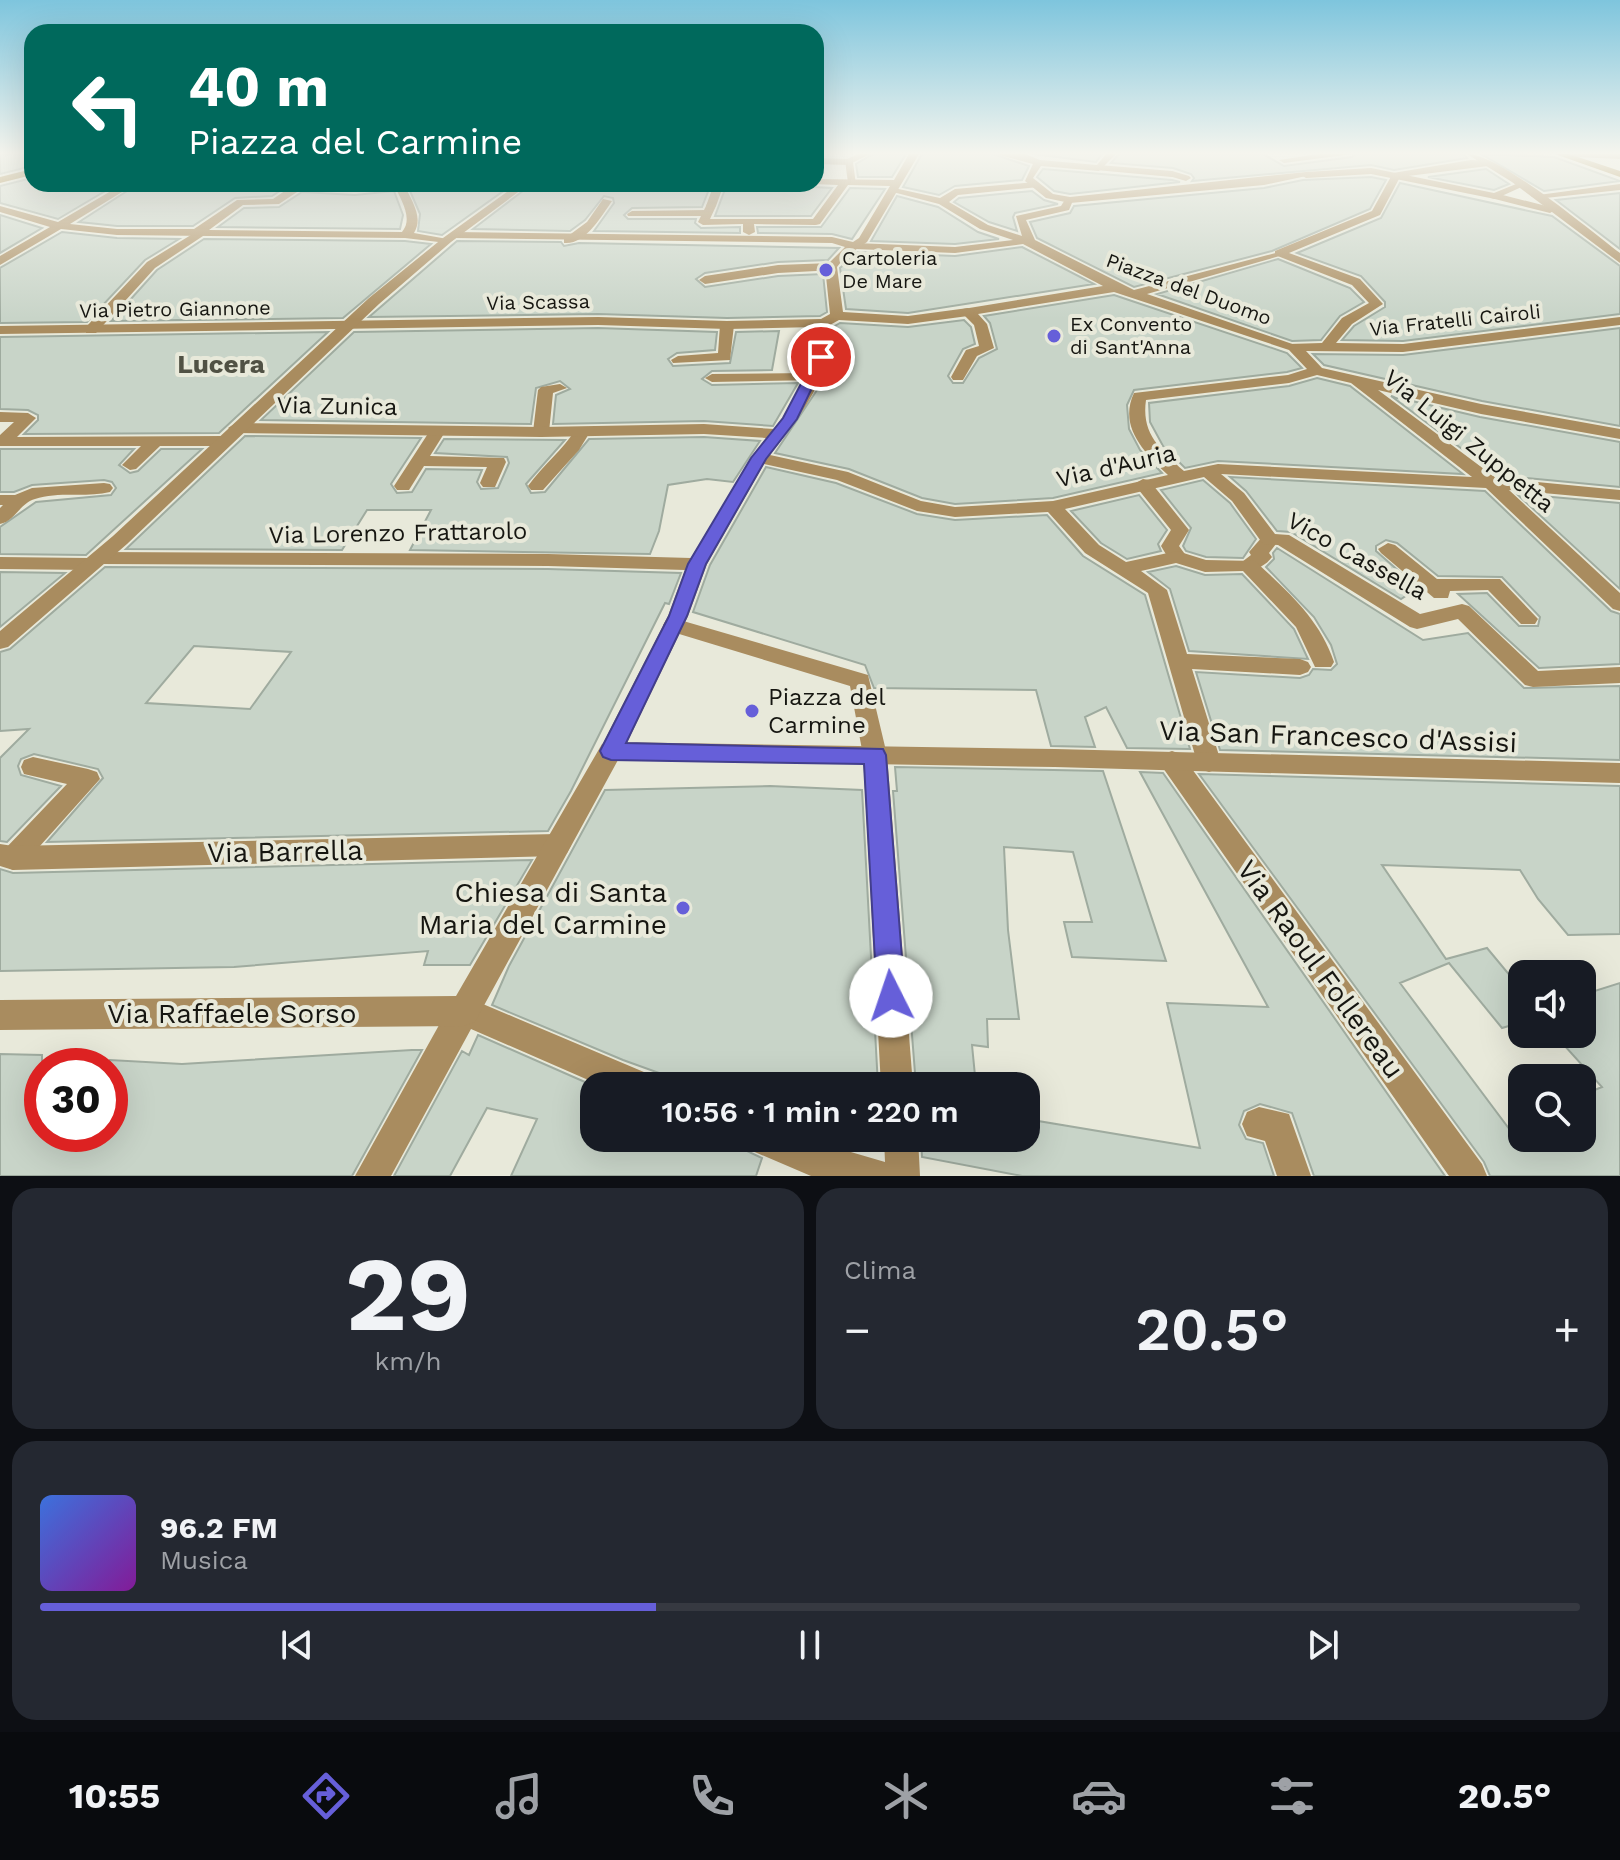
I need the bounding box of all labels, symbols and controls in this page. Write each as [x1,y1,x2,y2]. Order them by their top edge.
text: 40 m [188,54,329,120]
icon: left [56,56,160,160]
text: Piazza del Carmine [188,121,522,163]
place label: Cartoleria De Mare [842,246,937,293]
street label: Piazza del Duomo [1103,248,1275,330]
marker: Cartoleria De Mare [817,261,835,279]
street label: Via Scassa [486,289,590,315]
street label: Via Pietro Giannone [79,295,271,323]
street label: Via Fratelli Cairoli [1368,299,1542,341]
place label: Ex Convento di Sant'Anna [1070,312,1192,359]
pin [787,323,855,391]
marker: Ex Convento di Sant'Anna [1045,327,1063,345]
icon: arrive [799,335,843,379]
district label: Lucera [177,349,265,379]
street label: Via Luigi Zuppetta [1378,364,1560,518]
street label: Via Zunica [276,391,398,421]
street label: Via d'Auria [1054,439,1178,493]
street label: Vico Cassella [1282,506,1432,606]
street label: Via Lorenzo Frattarolo [268,517,528,549]
place label: Piazza del Carmine [768,683,886,739]
marker: Piazza del Carmine [743,702,761,720]
street label: Via San Francesco d'Assisi [1158,714,1518,759]
street label: Via Barrella [207,834,363,869]
street label: Via Raoul Follereau [1230,854,1411,1085]
place label: Chiesa di Santa Maria del Carmine [419,876,667,941]
marker: Chiesa di Santa Maria del Carmine [674,899,692,917]
position arrow [849,954,933,1038]
map controls [1508,960,1596,1152]
button: sound [1508,960,1596,1048]
street label: Via Raffaele Sorso [107,997,357,1030]
speed limit sign: 30 [24,1048,128,1152]
button: search [1508,1064,1596,1152]
text: 10:56 · 1 min · 220 m [661,1094,959,1129]
text: 29 [345,1233,471,1355]
text: Clima [844,1255,916,1285]
text: 20.5° [1135,1294,1289,1365]
text: − [844,1304,871,1356]
text: + [1553,1304,1580,1356]
text: km/h [375,1346,441,1376]
text: 96.2 FM [160,1510,278,1545]
text: Musica [160,1545,248,1575]
icon: previous [275,1623,319,1667]
icon: pause [788,1623,832,1667]
icon: next [1301,1623,1345,1667]
icon: directions [298,1768,354,1824]
icon: music [491,1768,547,1824]
icon: phone [684,1768,740,1824]
icon: climate [878,1768,934,1824]
icon: car [1071,1768,1127,1824]
icon: filters [1264,1768,1320,1824]
text: 10:55 [69,1775,160,1817]
text: 20.5° [1458,1775,1551,1817]

